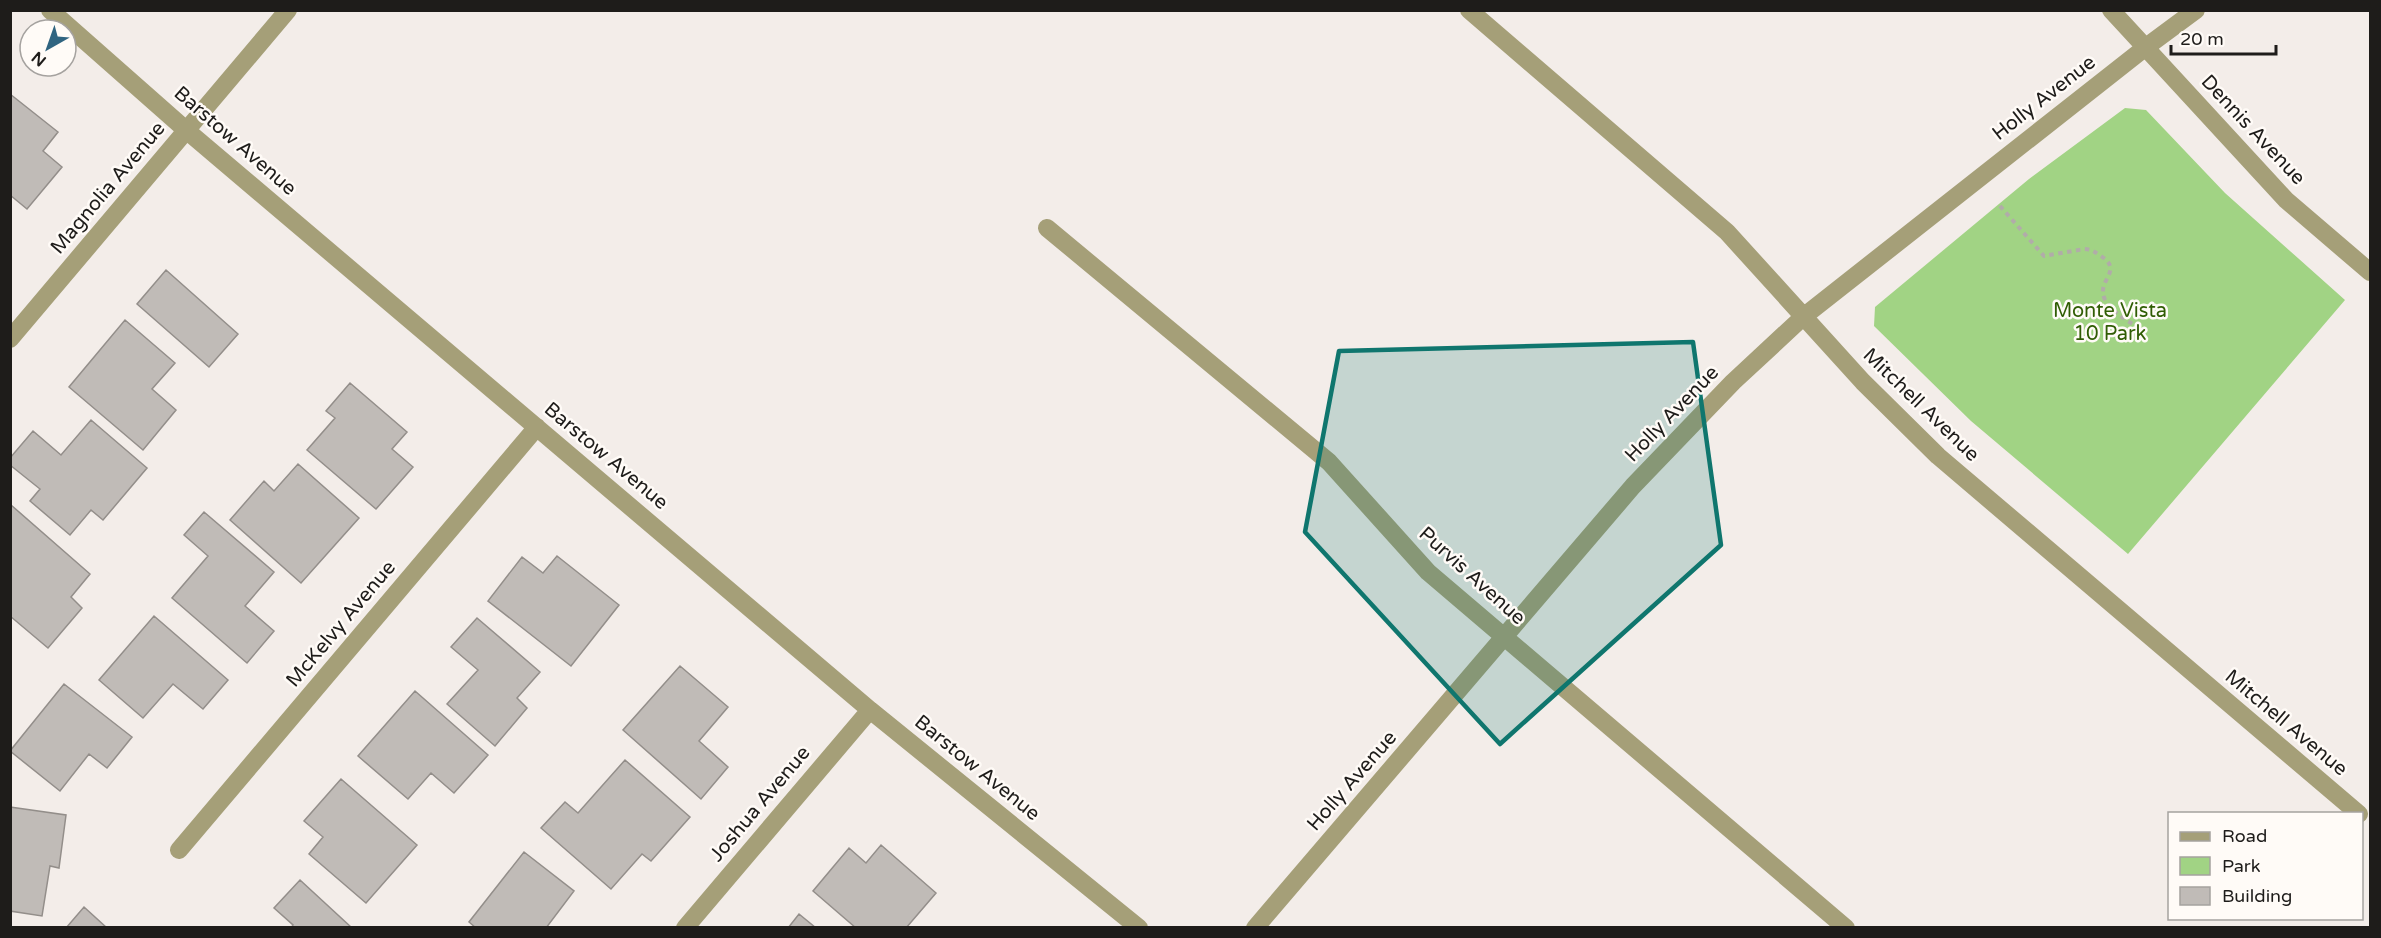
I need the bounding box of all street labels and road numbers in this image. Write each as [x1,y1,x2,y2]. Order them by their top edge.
street label: Holly Avenue [1988,50,2100,146]
street label: Dennis Avenue [2196,70,2310,190]
street label: Barstow Avenue [169,81,301,201]
street label: Magnolia Avenue [46,117,170,259]
street label: Mitchell Avenue [1858,343,1984,467]
street label: Holly Avenue [1620,361,1724,467]
street label: Barstow Avenue [539,397,673,515]
street label: Purvis Avenue [1414,522,1530,630]
street label: McKelvy Avenue [281,556,401,692]
street label: Mitchell Avenue [2220,665,2352,781]
street label: Barstow Avenue [909,710,1045,826]
street label: Holly Avenue [1302,726,1402,836]
street label: Joshua Avenue [705,741,815,867]

